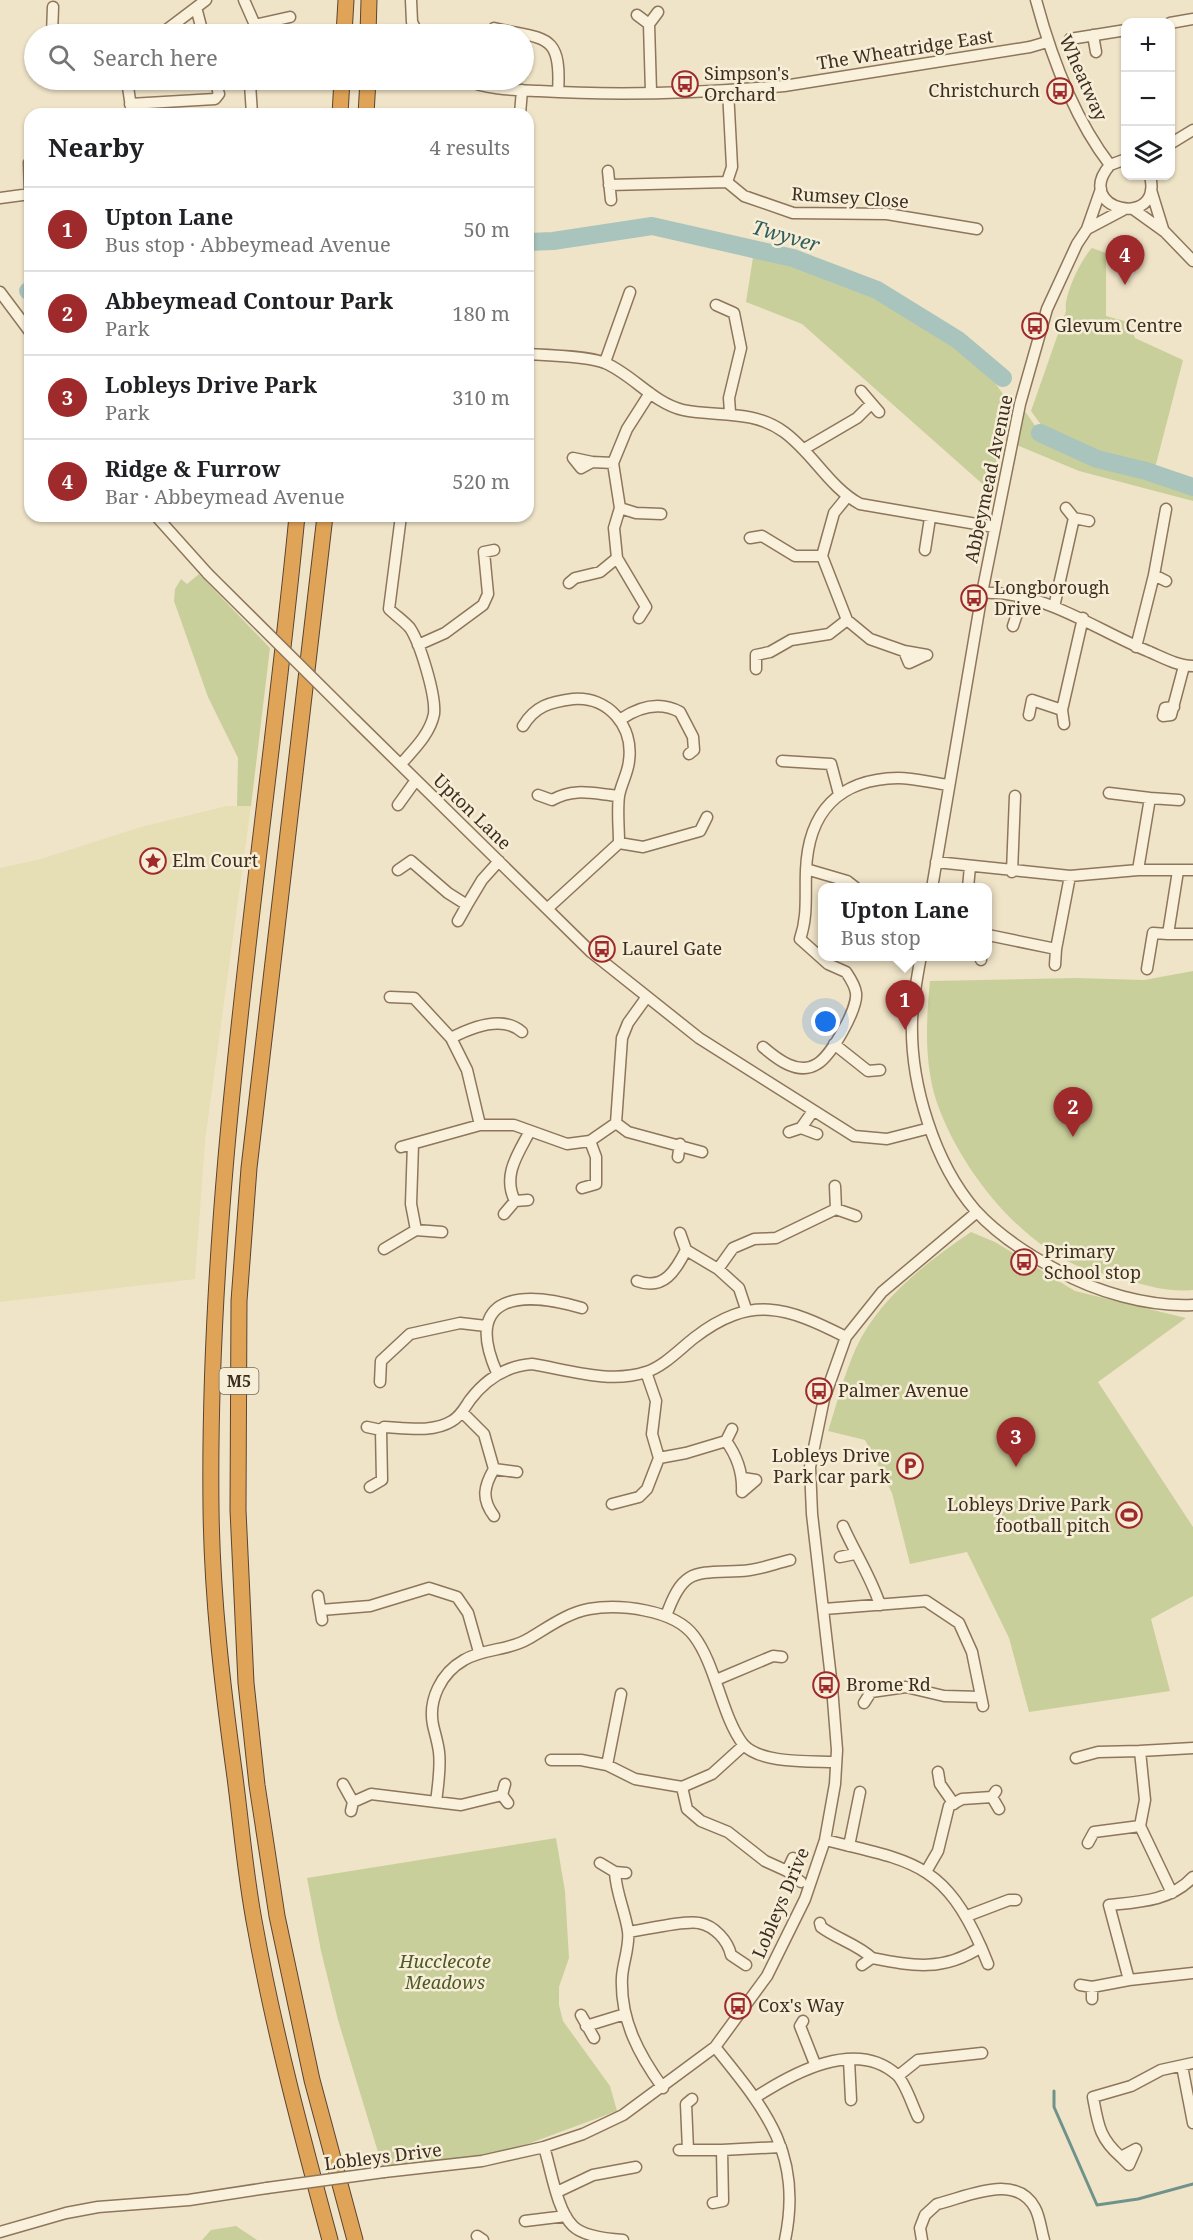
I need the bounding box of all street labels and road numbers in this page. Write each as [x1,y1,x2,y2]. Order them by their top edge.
street label: The Wheatridge East [815,23,995,75]
street label: Wheatway [1054,31,1114,125]
street label: Rumsey Close [791,181,910,213]
street label: Abbeymead Avenue [958,392,1018,565]
street label: Upton Lane [429,768,517,854]
road number: M5 [220,1368,258,1394]
street label: Lobleys Drive [746,1844,814,1962]
street label: Lobleys Drive [323,2137,443,2175]

